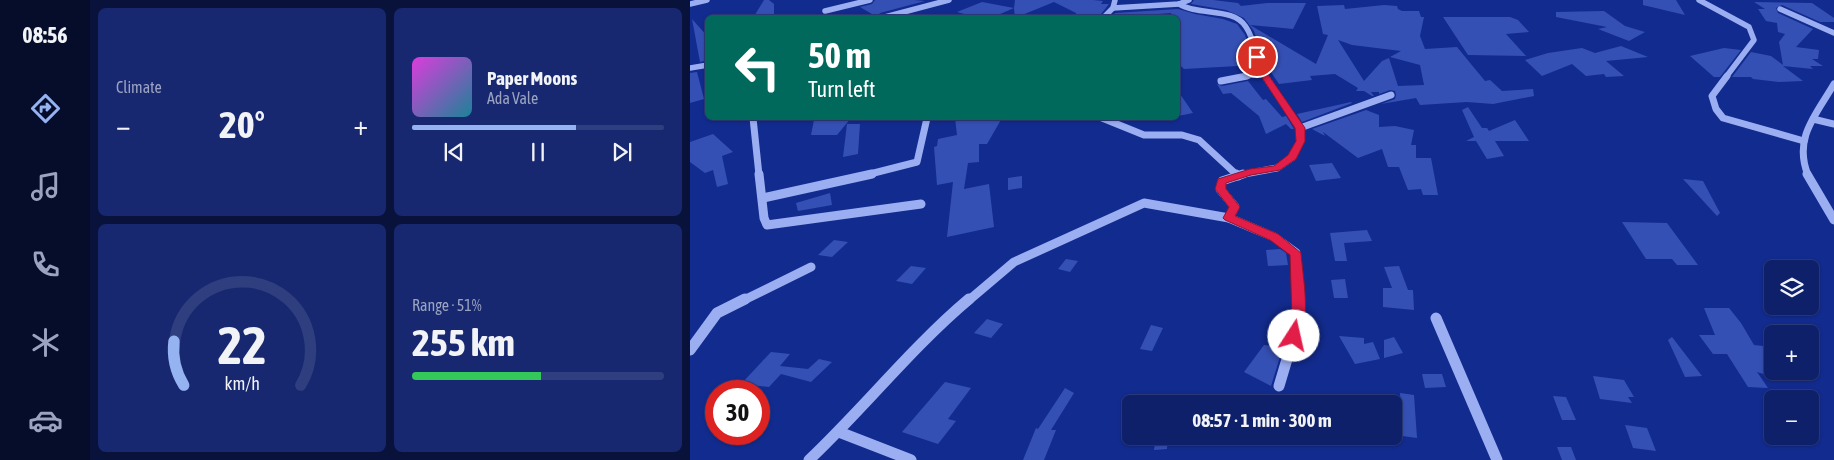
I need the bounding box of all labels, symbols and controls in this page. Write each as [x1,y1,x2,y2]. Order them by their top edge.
text: 08:56 [22,22,68,48]
icon: left [725,35,790,100]
text: 50 m [808,35,871,75]
pin [1236,36,1278,78]
icon: arrive [1243,43,1271,71]
text: Paper Moons [487,67,577,89]
text: Turn left [808,76,875,102]
text: Climate [116,78,162,96]
text: Ada Vale [487,89,538,107]
icon: directions [28,91,63,126]
text: 20° [219,103,265,146]
text: − [116,109,131,141]
text: + [353,109,368,141]
icon: previous [440,138,468,166]
icon: pause [524,138,552,166]
icon: next [608,138,636,166]
icon: music [28,169,63,204]
icon: phone [28,247,63,282]
map controls [1764,260,1819,445]
button: layers [1764,260,1819,315]
text: Range · 51% [412,296,482,314]
position arrow [1267,309,1319,361]
text: 22 [218,315,266,375]
text: 255 km [412,321,515,364]
icon: climate [28,325,63,360]
button: + [1764,325,1819,380]
text: km/h [224,373,260,394]
speed limit sign: 30 [705,380,770,445]
button: − [1764,390,1819,445]
icon: car [28,403,63,438]
text: 08:57 · 1 min · 300 m [1192,409,1332,431]

